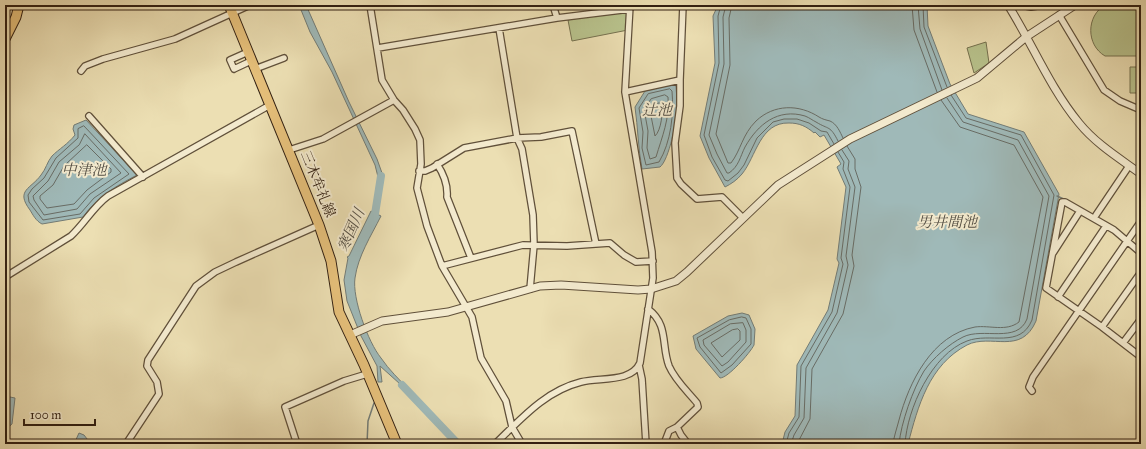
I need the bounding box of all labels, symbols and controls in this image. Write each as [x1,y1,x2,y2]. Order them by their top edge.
water label: 辻池 [642,101,674,119]
street label: 三木牟礼線 [297,148,339,220]
water label: 中津池 [61,161,108,179]
water label: 寒国川 [334,204,369,254]
water label: 男井間池 [917,213,979,231]
scale bar [24,401,95,427]
text: 100 m [30,408,61,422]

